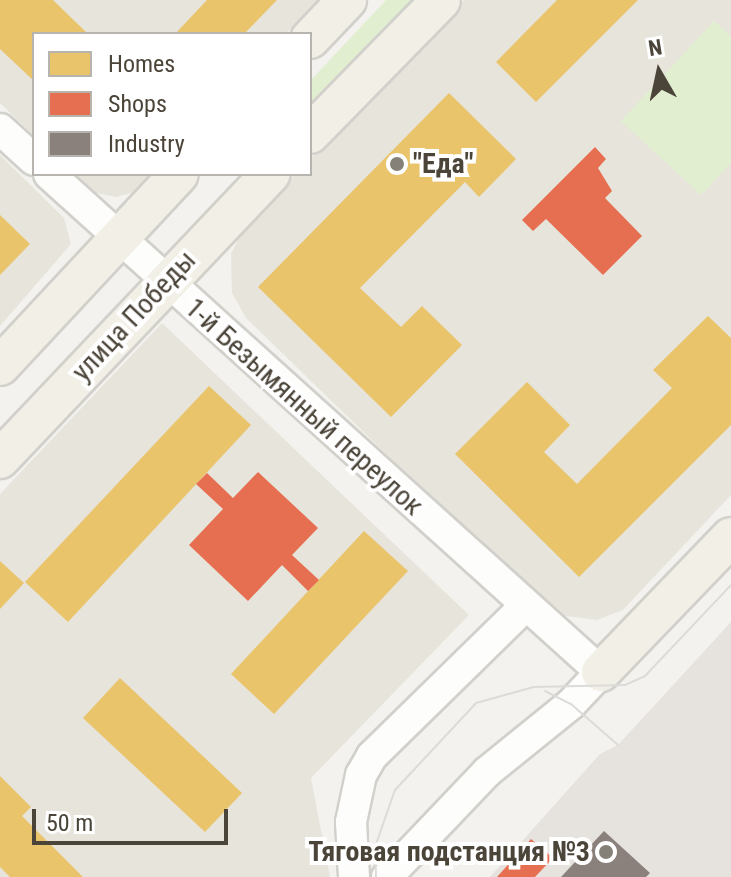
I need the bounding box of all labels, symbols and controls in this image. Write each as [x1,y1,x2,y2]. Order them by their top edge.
legend [32,32,312,176]
north arrow [619,32,699,112]
text: N [647,34,664,61]
text: Homes [108,50,175,78]
text: Shops [108,90,167,118]
text: Industry [108,130,185,158]
place label: "Еда" [413,147,473,181]
marker: "Еда" [388,155,406,173]
street label: улица Победы [65,244,203,388]
street label: 1-й Безымянный переулок [178,291,430,523]
scale bar [36,793,232,843]
text: 50 m [46,809,93,837]
place label: Тяговая подстанция №3 [308,835,590,869]
marker: Тяговая подстанция №3 [597,843,615,861]

